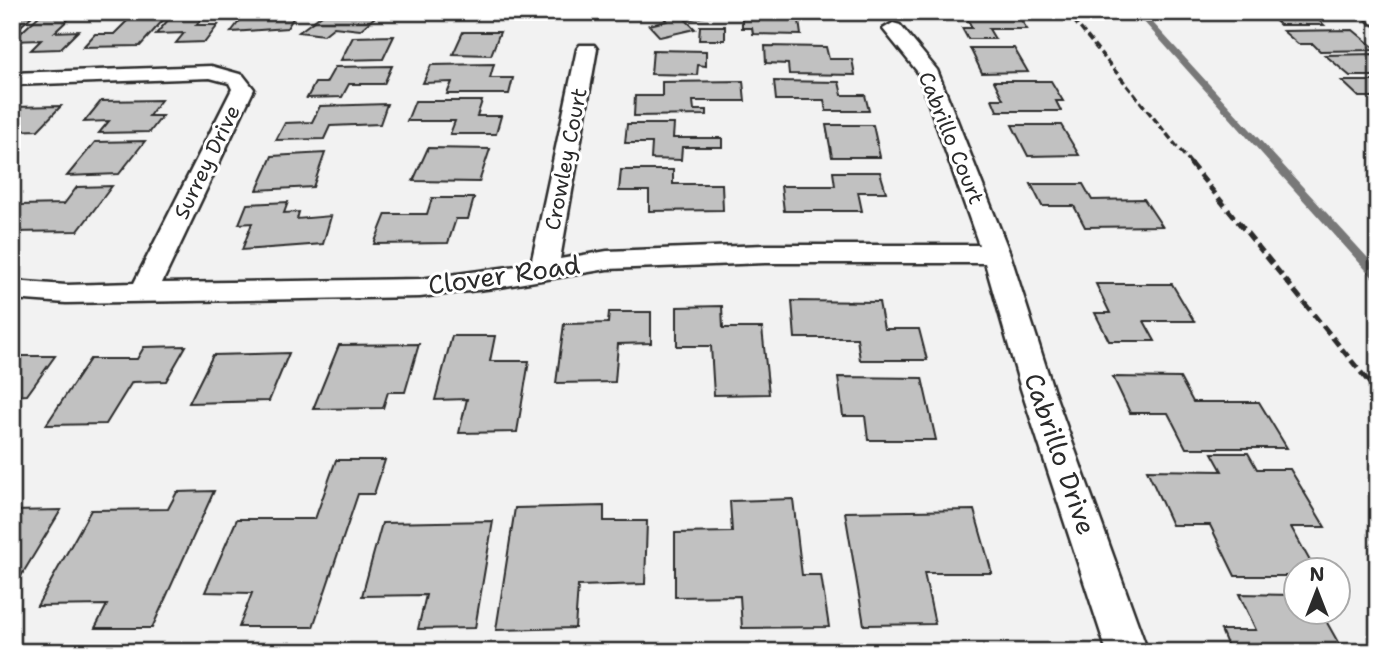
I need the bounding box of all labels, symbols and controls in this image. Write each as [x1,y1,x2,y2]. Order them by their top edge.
street label: Cabrillo Court [912,68,990,208]
street label: Crowley Court [538,85,594,233]
street label: Surrey Drive [167,100,247,224]
street label: Clover Road [426,247,582,302]
street label: Cabrillo Drive [1016,368,1105,539]
north arrow [1282,556,1352,626]
text: N [1309,562,1325,587]

